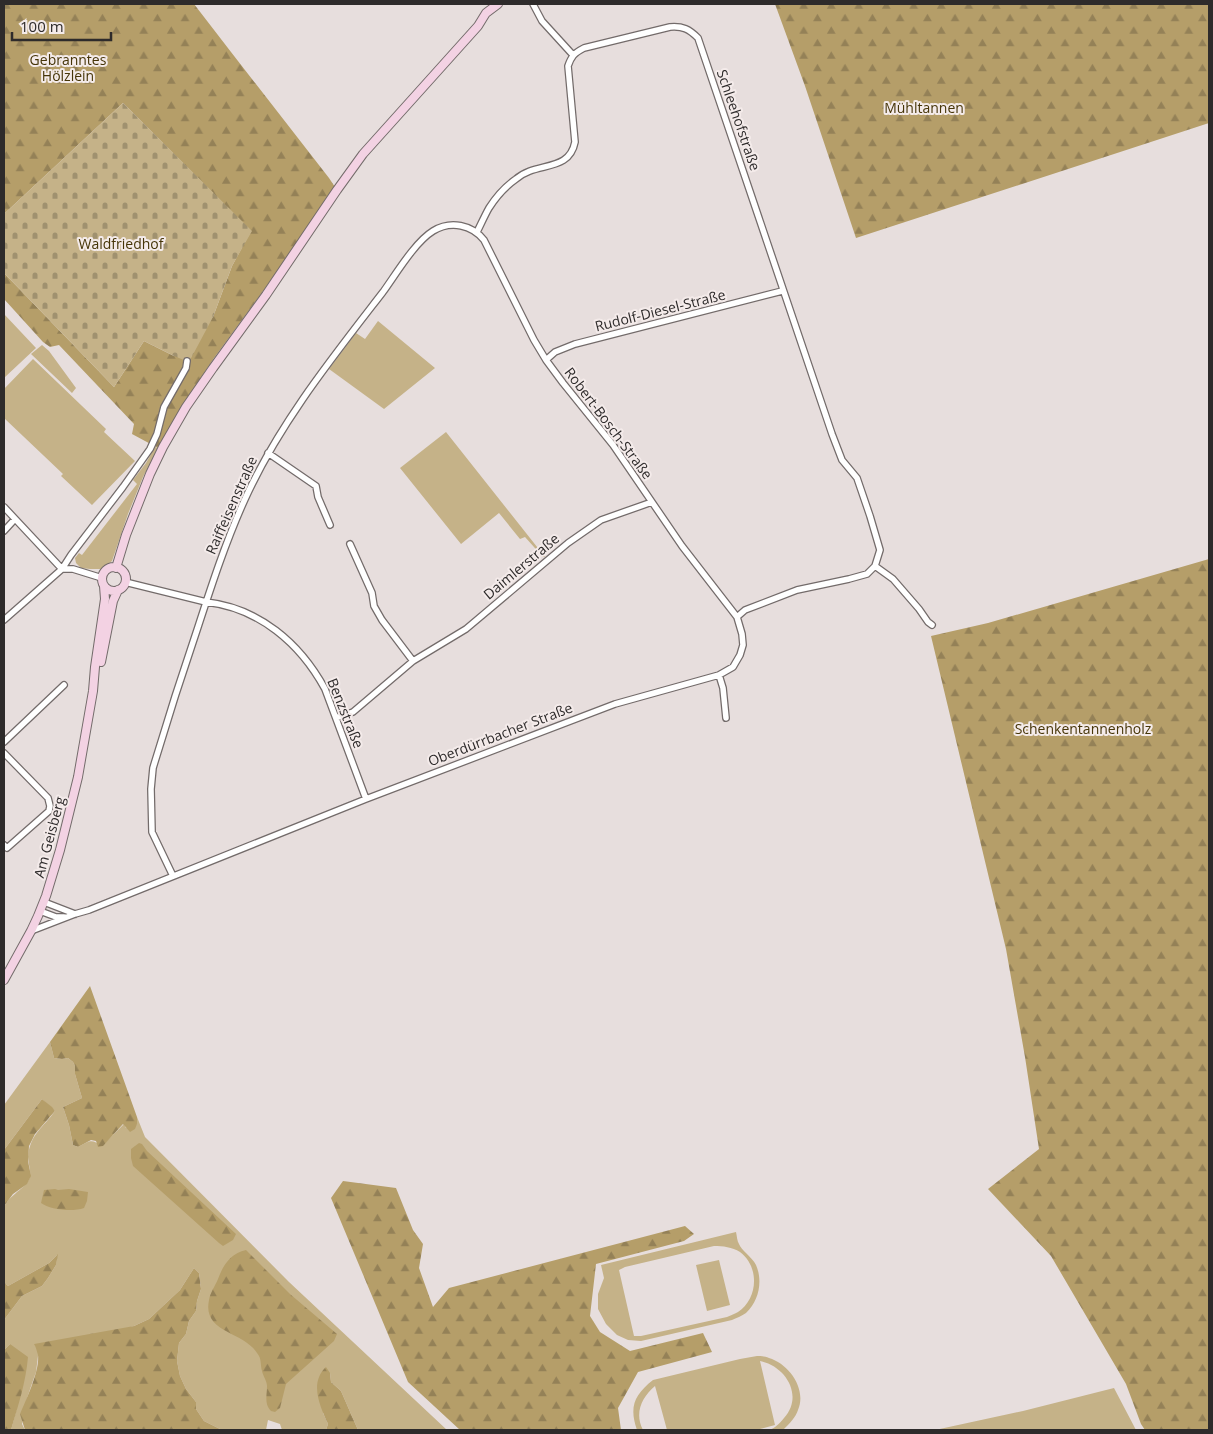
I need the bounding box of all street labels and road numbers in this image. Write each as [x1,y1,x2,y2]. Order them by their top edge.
street label: Schleehofstraße [713,67,765,173]
street label: Rudolf-Diesel-Straße [593,285,727,335]
street label: Robert-Bosch-Straße [561,363,657,483]
street label: Raiffeisenstraße [201,453,261,557]
street label: Daimlerstraße [479,529,563,603]
street label: Benzstraße [323,675,369,751]
street label: Oberdürrbacher Straße [425,698,575,770]
street label: Am Geisberg [29,794,69,880]

